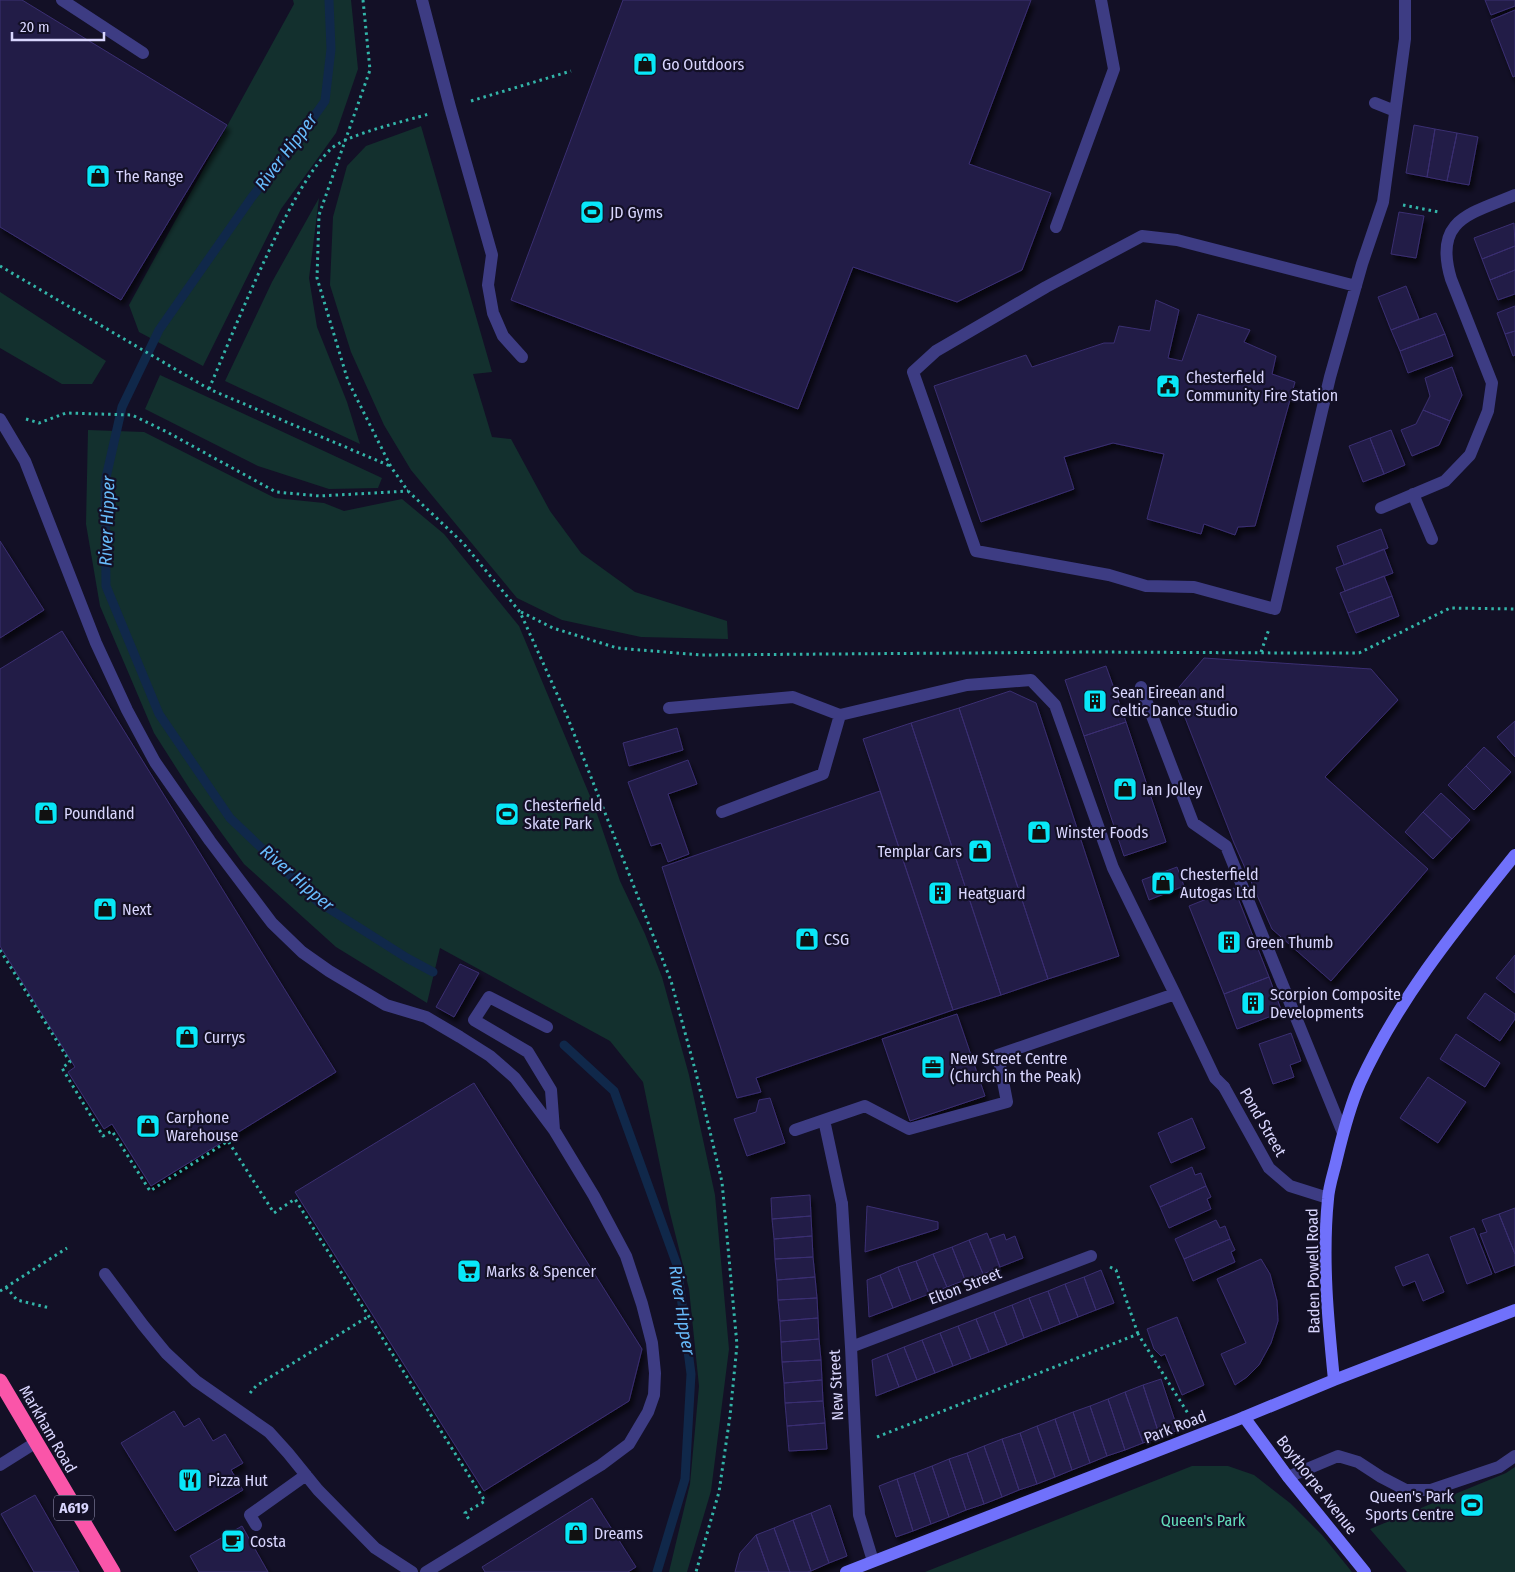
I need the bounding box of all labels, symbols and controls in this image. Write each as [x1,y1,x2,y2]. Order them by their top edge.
scale bar [12,10,105,42]
text: 20 m [20,18,50,36]
shop icon: Go Outdoors [632,51,658,77]
place label: Go Outdoors [662,55,745,74]
water label: River Hipper [250,109,322,195]
shop icon: The Range [85,163,111,189]
place label: The Range [116,167,184,186]
sports icon: JD Gyms [579,199,605,225]
place label: JD Gyms [610,203,663,222]
place label: Chesterfield Community Fire Station [1186,368,1338,405]
public building icon: Chesterfield Community Fire Station [1155,373,1181,399]
water label: River Hipper [94,475,120,567]
place label: Sean Eireean and Celtic Dance Studio [1112,683,1238,720]
building icon: Sean Eireean and Celtic Dance Studio [1082,688,1108,714]
shop icon: Ian Jolley [1112,776,1138,802]
place label: Ian Jolley [1142,780,1203,799]
place label: Chesterfield Skate Park [524,796,603,833]
shop icon: Poundland [33,800,59,826]
sports icon: Chesterfield Skate Park [494,801,520,827]
place label: Poundland [64,804,135,823]
shop icon: Winster Foods [1026,819,1052,845]
place label: Winster Foods [1056,823,1148,842]
shop icon: Templar Cars [967,838,993,864]
water label: River Hipper [256,840,339,916]
place label: Templar Cars [877,842,962,861]
place label: Chesterfield Autogas Ltd [1180,865,1259,902]
shop icon: Chesterfield Autogas Ltd [1150,870,1176,896]
building icon: Heatguard [927,880,953,906]
place label: Heatguard [958,884,1026,903]
shop icon: Next [92,896,118,922]
place label: Next [122,900,152,919]
shop icon: CSG [794,926,820,952]
building icon: Green Thumb [1216,929,1242,955]
place label: CSG [824,930,849,949]
place label: Green Thumb [1246,933,1333,952]
place label: Scorpion Composite Developments [1270,985,1401,1022]
building icon: Scorpion Composite Developments [1240,990,1266,1016]
shop icon: Currys [174,1024,200,1050]
place label: Currys [204,1028,245,1047]
place label: New Street Centre (Church in the Peak) [950,1049,1081,1086]
office icon: New Street Centre (Church in the Peak) [920,1054,946,1080]
street label: Pond Street [1236,1084,1291,1161]
place label: Carphone Warehouse [166,1108,238,1145]
shop icon: Carphone Warehouse [135,1113,161,1139]
street label: Baden Powell Road [1302,1208,1324,1334]
supermarket icon: Marks & Spencer [456,1258,482,1284]
place label: Marks & Spencer [486,1262,596,1281]
street label: Elton Street [926,1263,1005,1309]
water label: River Hipper [664,1264,700,1357]
street label: New Street [825,1348,847,1421]
street label: Markham Road [15,1382,81,1476]
street label: Park Road [1141,1406,1209,1448]
street label: Boythorpe Avenue [1273,1432,1362,1538]
restaurant icon: Pizza Hut [177,1467,203,1493]
place label: Pizza Hut [208,1471,269,1490]
place label: Queen's Park Sports Centre [1365,1487,1455,1524]
sports icon: Queen's Park Sports Centre [1459,1492,1485,1518]
road number: A619 [54,1496,94,1520]
park label: Queen's Park [1161,1511,1246,1530]
shop icon: Dreams [563,1520,589,1546]
place label: Dreams [594,1524,643,1543]
cafe icon: Costa [220,1528,246,1554]
place label: Costa [250,1532,286,1551]

